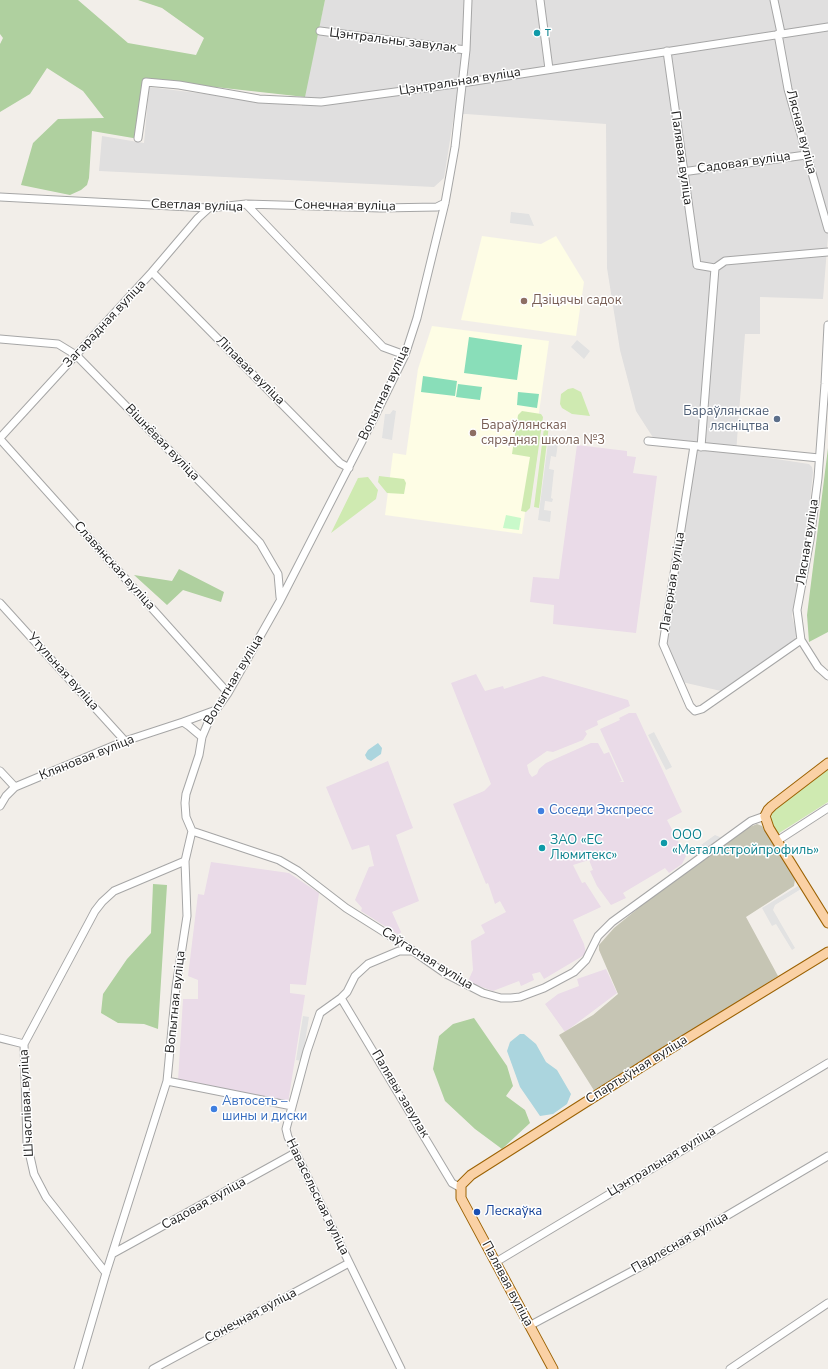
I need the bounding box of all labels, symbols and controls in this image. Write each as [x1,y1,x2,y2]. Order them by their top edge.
street label: Цэнтральны завулак [329,25,457,57]
place label: т [545,25,551,41]
marker: т [532,28,542,38]
street label: Цэнтральная вуліца [398,65,522,99]
street label: Лясная вуліца [782,88,820,176]
street label: Палявая вуліца [667,110,695,206]
street label: Садовая вуліца [696,149,792,177]
street label: Светлая вуліца [151,197,243,215]
street label: Сонечная вуліца [294,197,396,215]
street label: Загарадная вуліца [60,277,150,371]
place label: Дзіцячы садок [532,293,622,309]
marker: Дзіцячы садок [519,296,529,306]
street label: Ліпавая вуліца [212,333,288,409]
street label: Вопытная вуліца [356,343,414,443]
street label: Вішнёвая вуліца [122,401,202,485]
place label: Бараўлянскае лясніцтва [683,404,769,435]
marker: Бараўлянскае лясніцтва [772,414,782,424]
place label: Бараўлянская сярэдняя школа №3 [481,418,605,449]
marker: Бараўлянская сярэдняя школа №3 [468,428,478,438]
street label: Лясная вуліца [794,498,822,586]
street label: Славянская вуліца [70,518,158,614]
street label: Лагерная вуліца [657,531,689,633]
street label: Утульная вуліца [24,630,102,714]
street label: Вопытная вуліца [201,632,267,728]
street label: Кляновая вуліца [37,732,137,784]
place label: Соседи Экспресс [549,803,653,819]
marker: Соседи Экспресс [536,806,546,816]
place label: ООО «Металлстройпрофиль» [672,828,819,859]
place label: ЗАО «ЕС Люмитекс» [550,833,617,864]
marker: ООО «Металлстройпрофиль» [659,838,669,848]
marker: ЗАО «ЕС Люмитекс» [537,843,547,853]
street label: Саўгасная вуліца [378,925,476,993]
street label: Вопытная вуліца [163,950,189,1054]
street label: Спартыўная вуліца [583,1032,691,1108]
street label: Палявы завулак [368,1047,432,1141]
street label: Шчаслівая вуліца [16,1049,38,1157]
place label: Автосеть – шины и диски [222,1094,307,1125]
marker: Автосеть – шины и диски [209,1104,219,1114]
street label: Цэнтральная вуліца [605,1124,719,1200]
street label: Навасельская вуліца [282,1136,352,1258]
street label: Садовая вуліца [159,1174,249,1234]
place label: Лескаўка [485,1204,542,1220]
marker: Лескаўка [472,1207,482,1217]
street label: Падлесная вуліца [629,1209,731,1277]
street label: Палявая вуліца [478,1239,536,1329]
street label: Сонечная вуліца [202,1285,300,1347]

